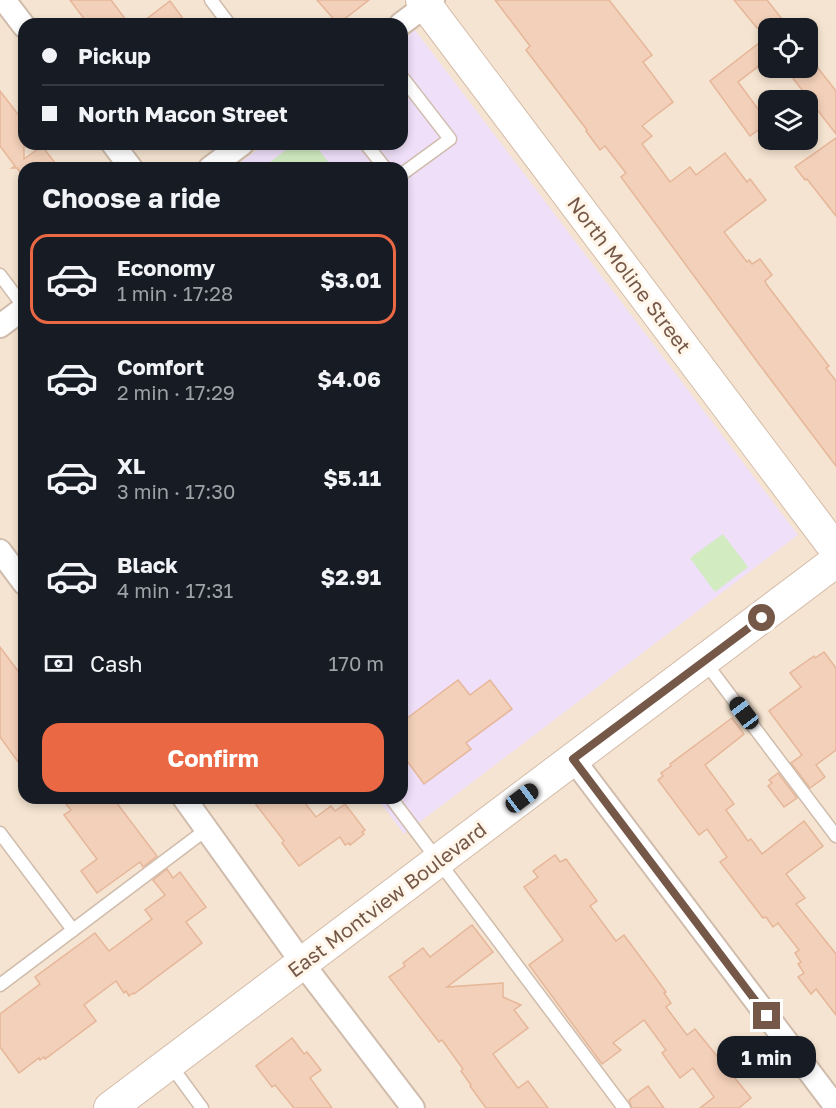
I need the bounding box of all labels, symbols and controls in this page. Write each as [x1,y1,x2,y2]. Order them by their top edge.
map controls [758,18,818,150]
button: locate [758,18,818,78]
text: Pickup [78,42,151,69]
button: layers [758,90,818,150]
text: North Macon Street [78,100,288,127]
text: Choose a ride [42,182,221,214]
street label: North Moline Street [563,191,696,357]
icon: car [45,252,99,306]
text: Economy [117,254,215,281]
text: $3.01 [320,266,381,293]
text: 1 min · 17:28 [117,281,233,305]
icon: car [45,351,99,405]
text: Comfort [117,353,204,380]
text: $4.06 [317,365,381,392]
text: 2 min · 17:29 [117,380,235,404]
icon: car [45,450,99,504]
text: XL [117,452,145,479]
text: $5.11 [323,464,381,491]
text: 3 min · 17:30 [117,479,235,503]
icon: car [45,549,99,603]
text: Black [117,551,178,578]
text: $2.91 [320,563,381,590]
text: 4 min · 17:31 [117,578,233,602]
route start [748,604,775,631]
icon: cash [42,647,75,680]
text: Cash [90,650,143,677]
text: 170 m [329,651,384,675]
car [726,693,762,733]
button: Confirm [42,723,384,792]
car [502,780,542,816]
street label: East Montview Boulevard [282,817,490,982]
route end [753,1002,780,1029]
callout: 1 min [718,1037,816,1079]
text: 1 min [741,1045,792,1069]

